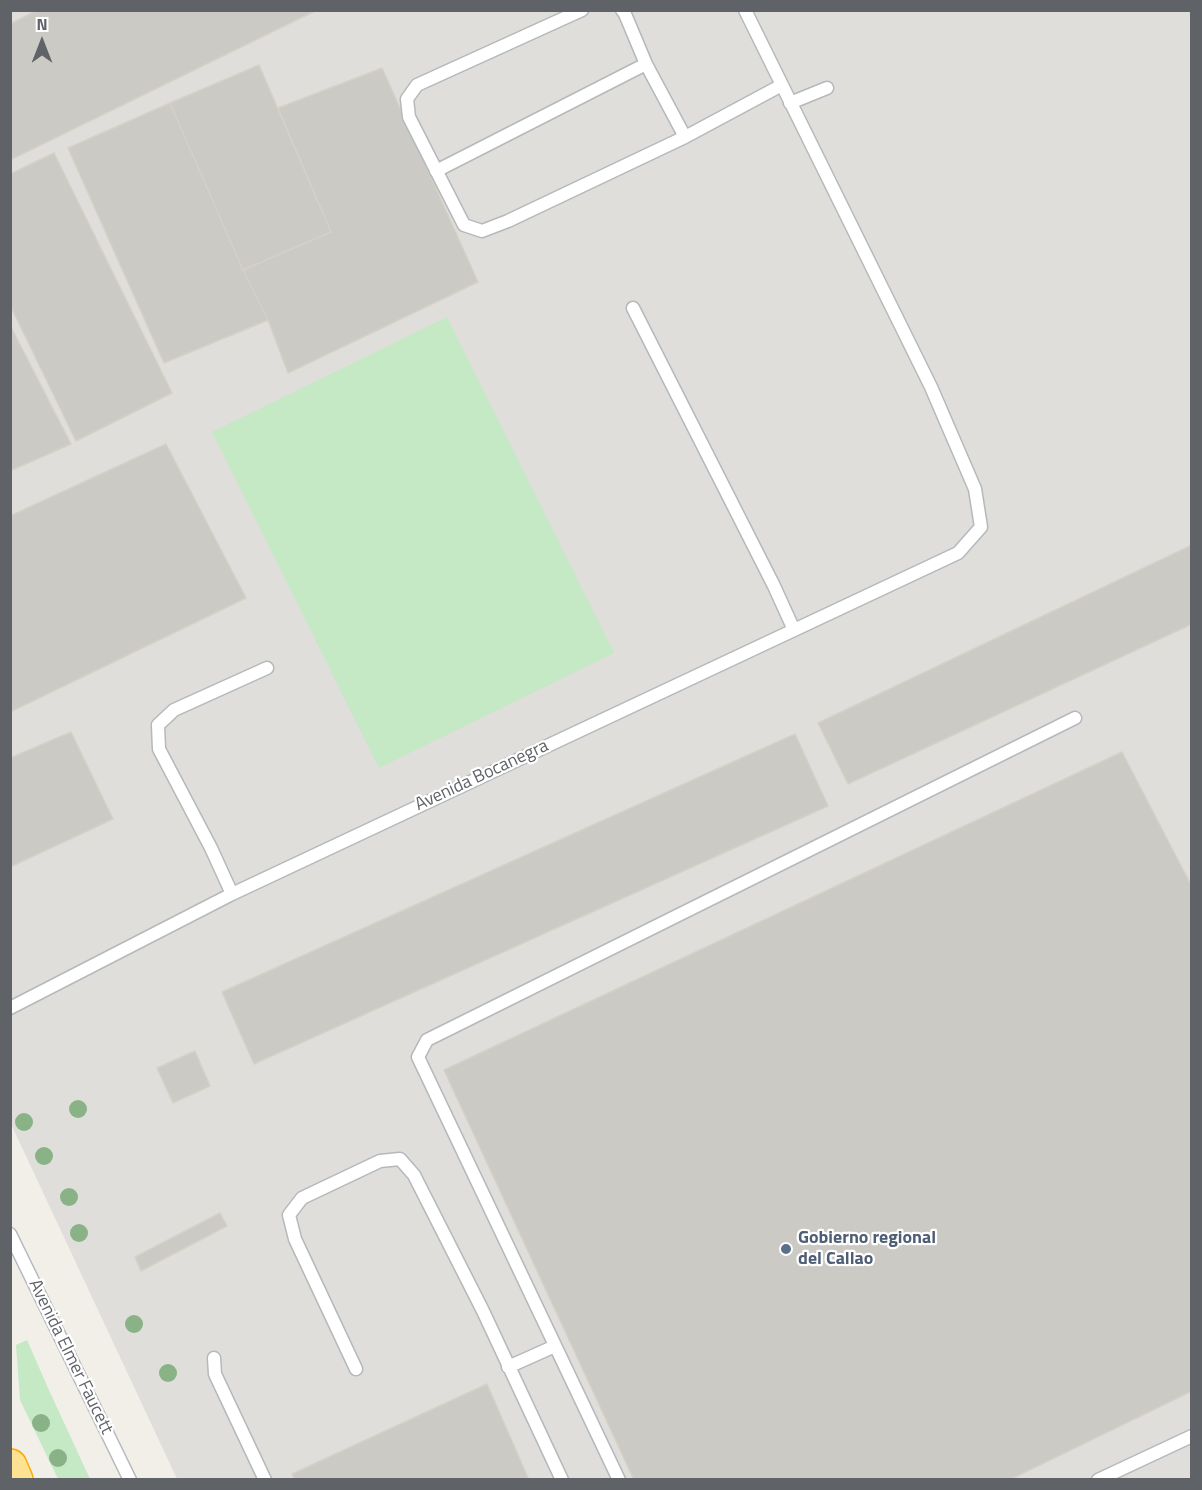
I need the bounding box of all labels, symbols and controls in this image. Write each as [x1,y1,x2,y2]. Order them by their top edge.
north arrow [12,12,72,72]
text: N [36,12,48,36]
street label: Avenida Bocanegra [412,736,552,816]
place label: Gobierno regional del Callao [798,1228,936,1270]
marker: Gobierno regional del Callao [779,1242,793,1256]
street label: Avenida Elmer Faucett [23,1276,117,1438]

